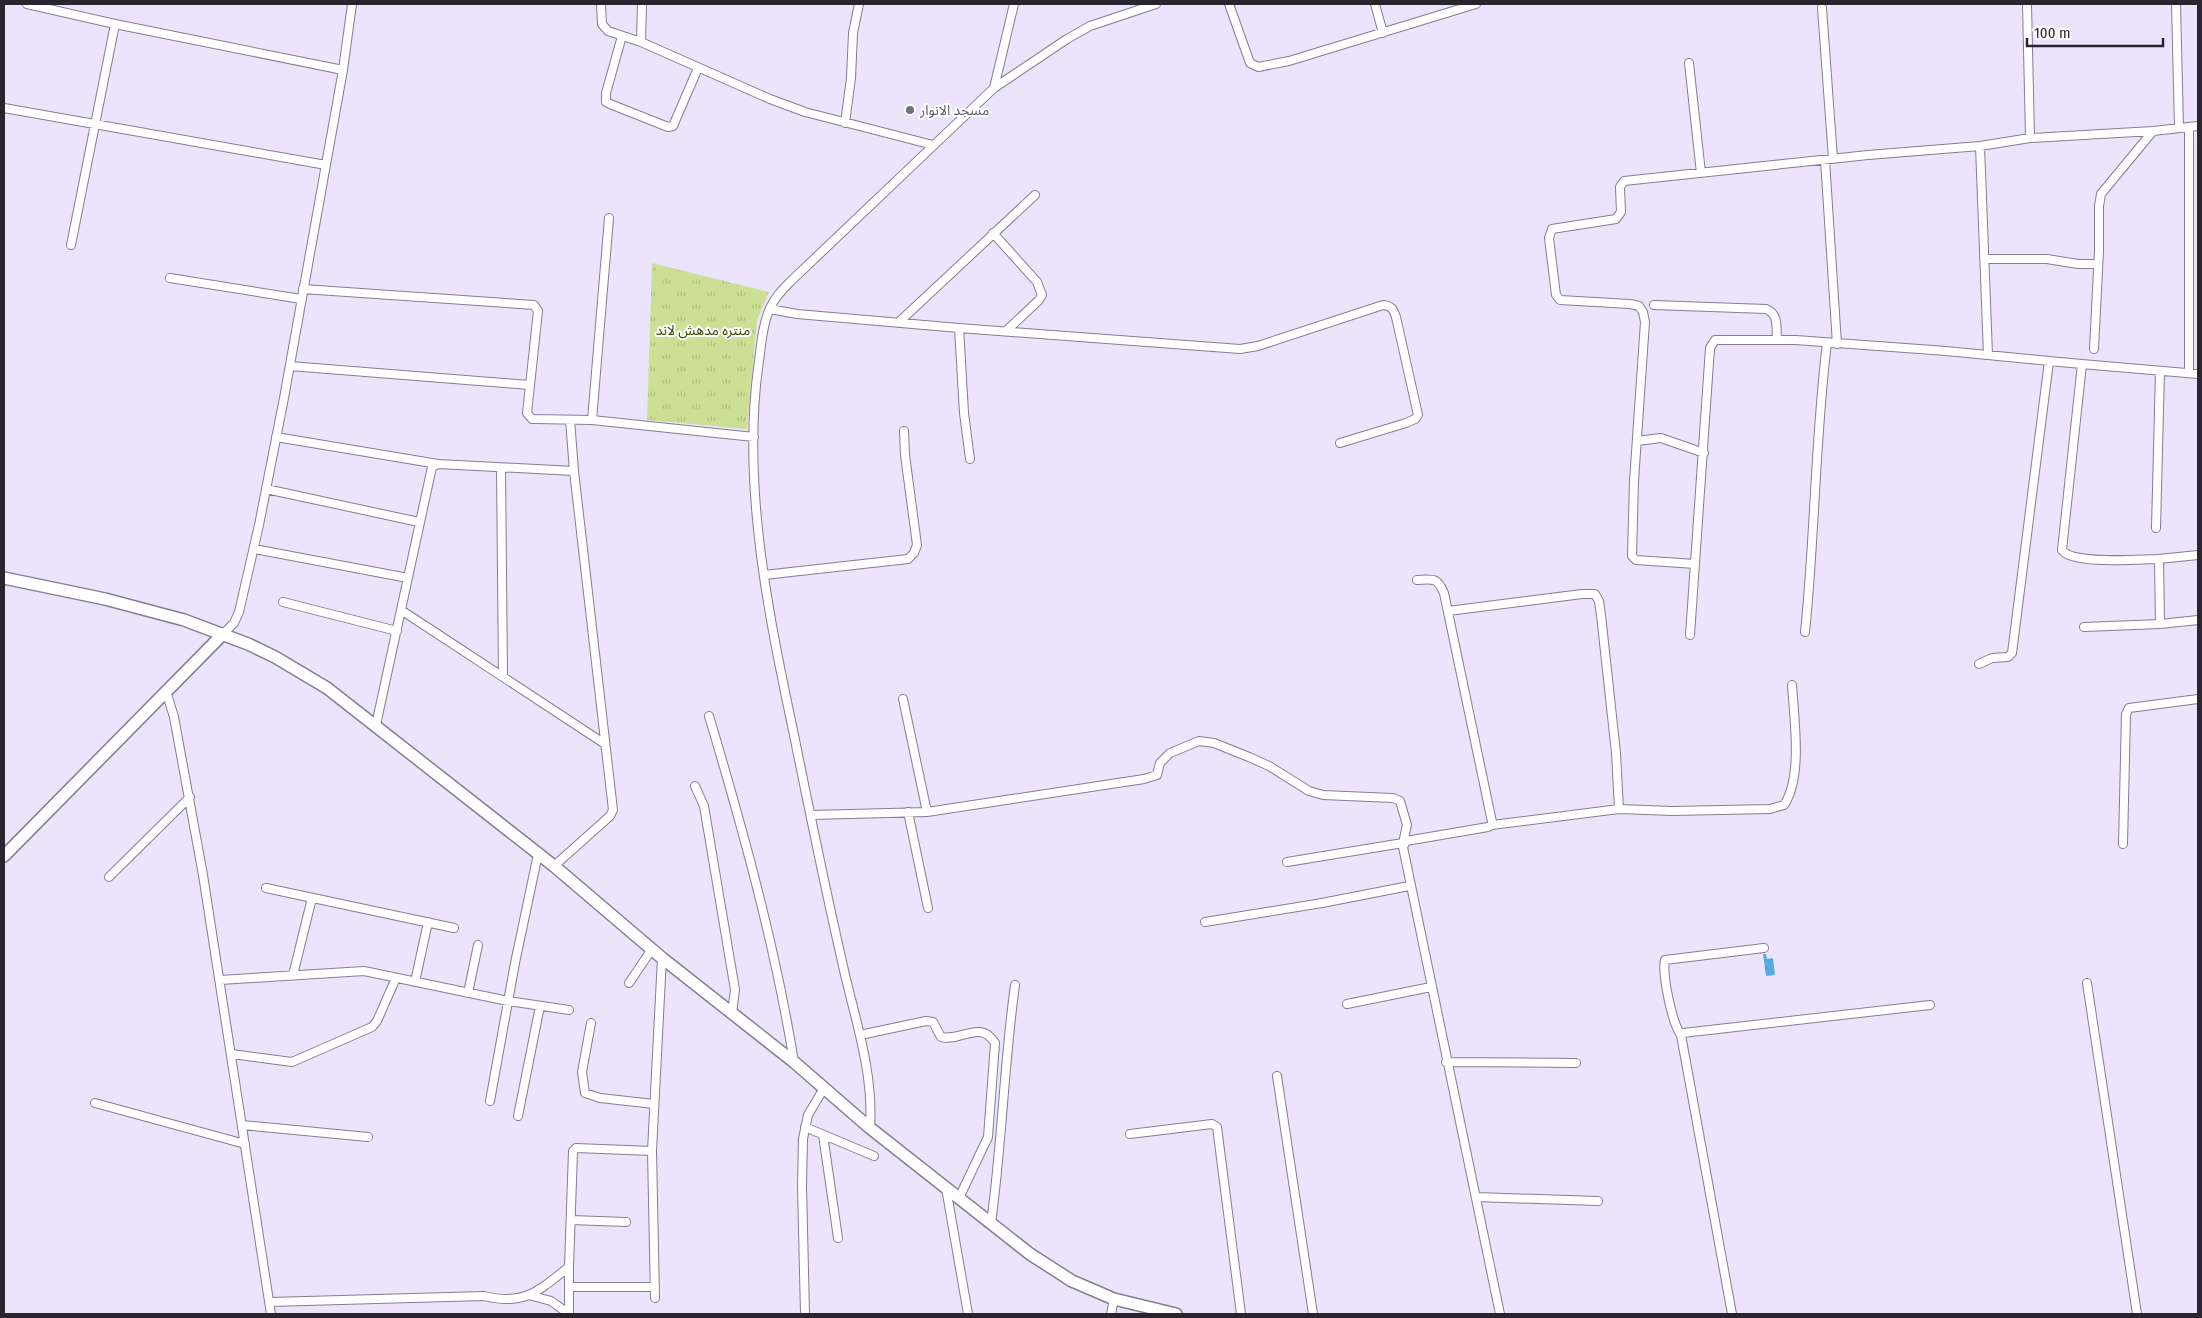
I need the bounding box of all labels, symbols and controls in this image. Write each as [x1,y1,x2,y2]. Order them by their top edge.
scale bar [2027,15,2163,47]
text: 100 m [2034,24,2071,42]
place label: مسجد الانوار [919,102,989,119]
marker: مسجد الانوار [904,104,916,116]
park label: منتره مدهش لاند [656,322,750,339]

